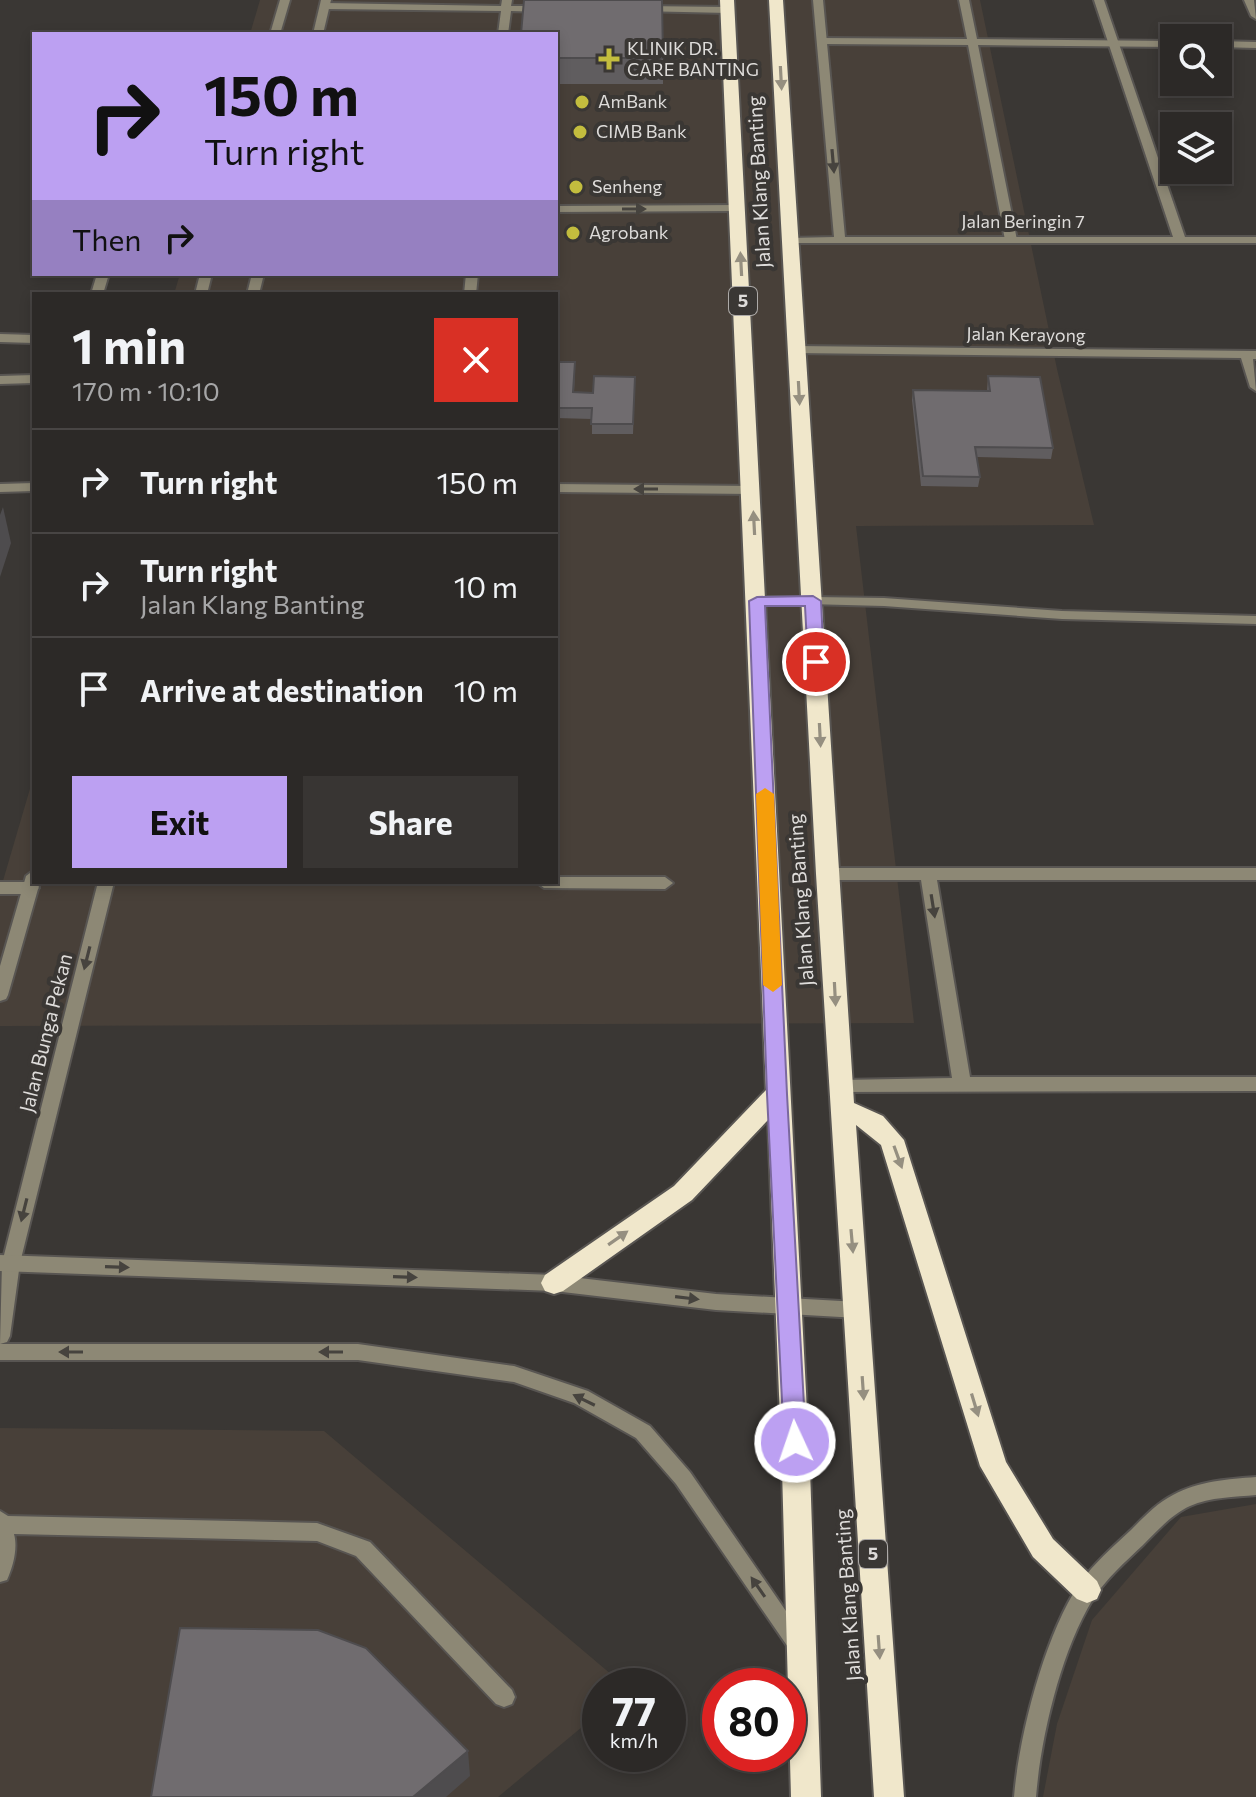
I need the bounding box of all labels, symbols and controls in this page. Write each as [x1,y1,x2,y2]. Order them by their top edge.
map controls [1160,24,1232,184]
button: search [1160,24,1232,96]
place label: KLINIK DR. CARE BANTING [627,37,759,80]
marker: KLINIK DR. CARE BANTING [598,48,620,70]
text: 150 m [204,59,359,128]
icon: right [72,64,176,168]
one-way arrow [774,66,787,91]
place label: AmBank [598,90,667,112]
marker: AmBank [573,93,591,111]
street label: Jalan Klang Banting [741,95,775,269]
button: layers [1160,112,1232,184]
place label: CIMB Bank [596,120,687,142]
marker: CIMB Bank [571,123,589,141]
text: Turn right [204,128,365,172]
one-way arrow [826,149,839,174]
place label: Senheng [592,175,662,197]
marker: Senheng [567,178,585,196]
one-way arrow [622,203,647,215]
street label: Jalan Beringin 7 [961,210,1085,232]
icon: right [157,216,201,260]
text: Then [72,220,141,257]
place label: Agrobank [589,221,669,243]
marker: Agrobank [564,224,582,242]
one-way arrow [734,251,747,276]
road number: 5 [729,287,757,315]
text: 1 min [72,315,186,374]
button: close [434,318,518,402]
street label: Jalan Kerayong [966,322,1086,346]
text: 170 m · 10:10 [72,375,220,406]
one-way arrow [793,381,806,406]
icon: right [72,459,116,503]
text: Turn right [140,463,277,500]
text: 150 m [436,463,518,500]
one-way arrow [633,483,658,495]
one-way arrow [747,510,760,535]
text: Turn right [140,551,277,588]
icon: right [72,563,116,607]
text: 10 m [454,567,518,604]
text: Jalan Klang Banting [140,588,364,619]
pin [782,628,850,696]
icon: arrive [794,640,838,684]
icon: arrive [72,667,116,711]
text: Arrive at destination [140,671,424,708]
text: 10 m [454,671,518,708]
one-way arrow [814,723,827,748]
button: Exit [72,776,287,868]
button: Share [303,776,518,868]
street label: Jalan Klang Banting [782,813,818,987]
one-way arrow [927,894,940,919]
one-way arrow [80,945,93,970]
street label: Jalan Bunga Pekan [14,951,76,1115]
one-way arrow [829,982,842,1007]
one-way arrow [893,1145,905,1169]
one-way arrow [18,1198,30,1223]
one-way arrow [845,1229,858,1254]
one-way arrow [607,1231,628,1246]
one-way arrow [105,1261,130,1274]
one-way arrow [393,1271,418,1284]
one-way arrow [675,1292,700,1305]
one-way arrow [58,1346,83,1358]
one-way arrow [318,1346,343,1358]
one-way arrow [857,1376,870,1401]
one-way arrow [573,1393,596,1407]
one-way arrow [970,1393,982,1417]
position arrow [753,1400,837,1484]
street label: Jalan Klang Banting [829,1508,865,1682]
road number: 5 [859,1540,887,1568]
one-way arrow [751,1576,766,1597]
one-way arrow [873,1635,886,1660]
speed limit sign: 80 [702,1668,806,1772]
text: 77 [612,1685,656,1734]
text: km/h [610,1728,658,1752]

